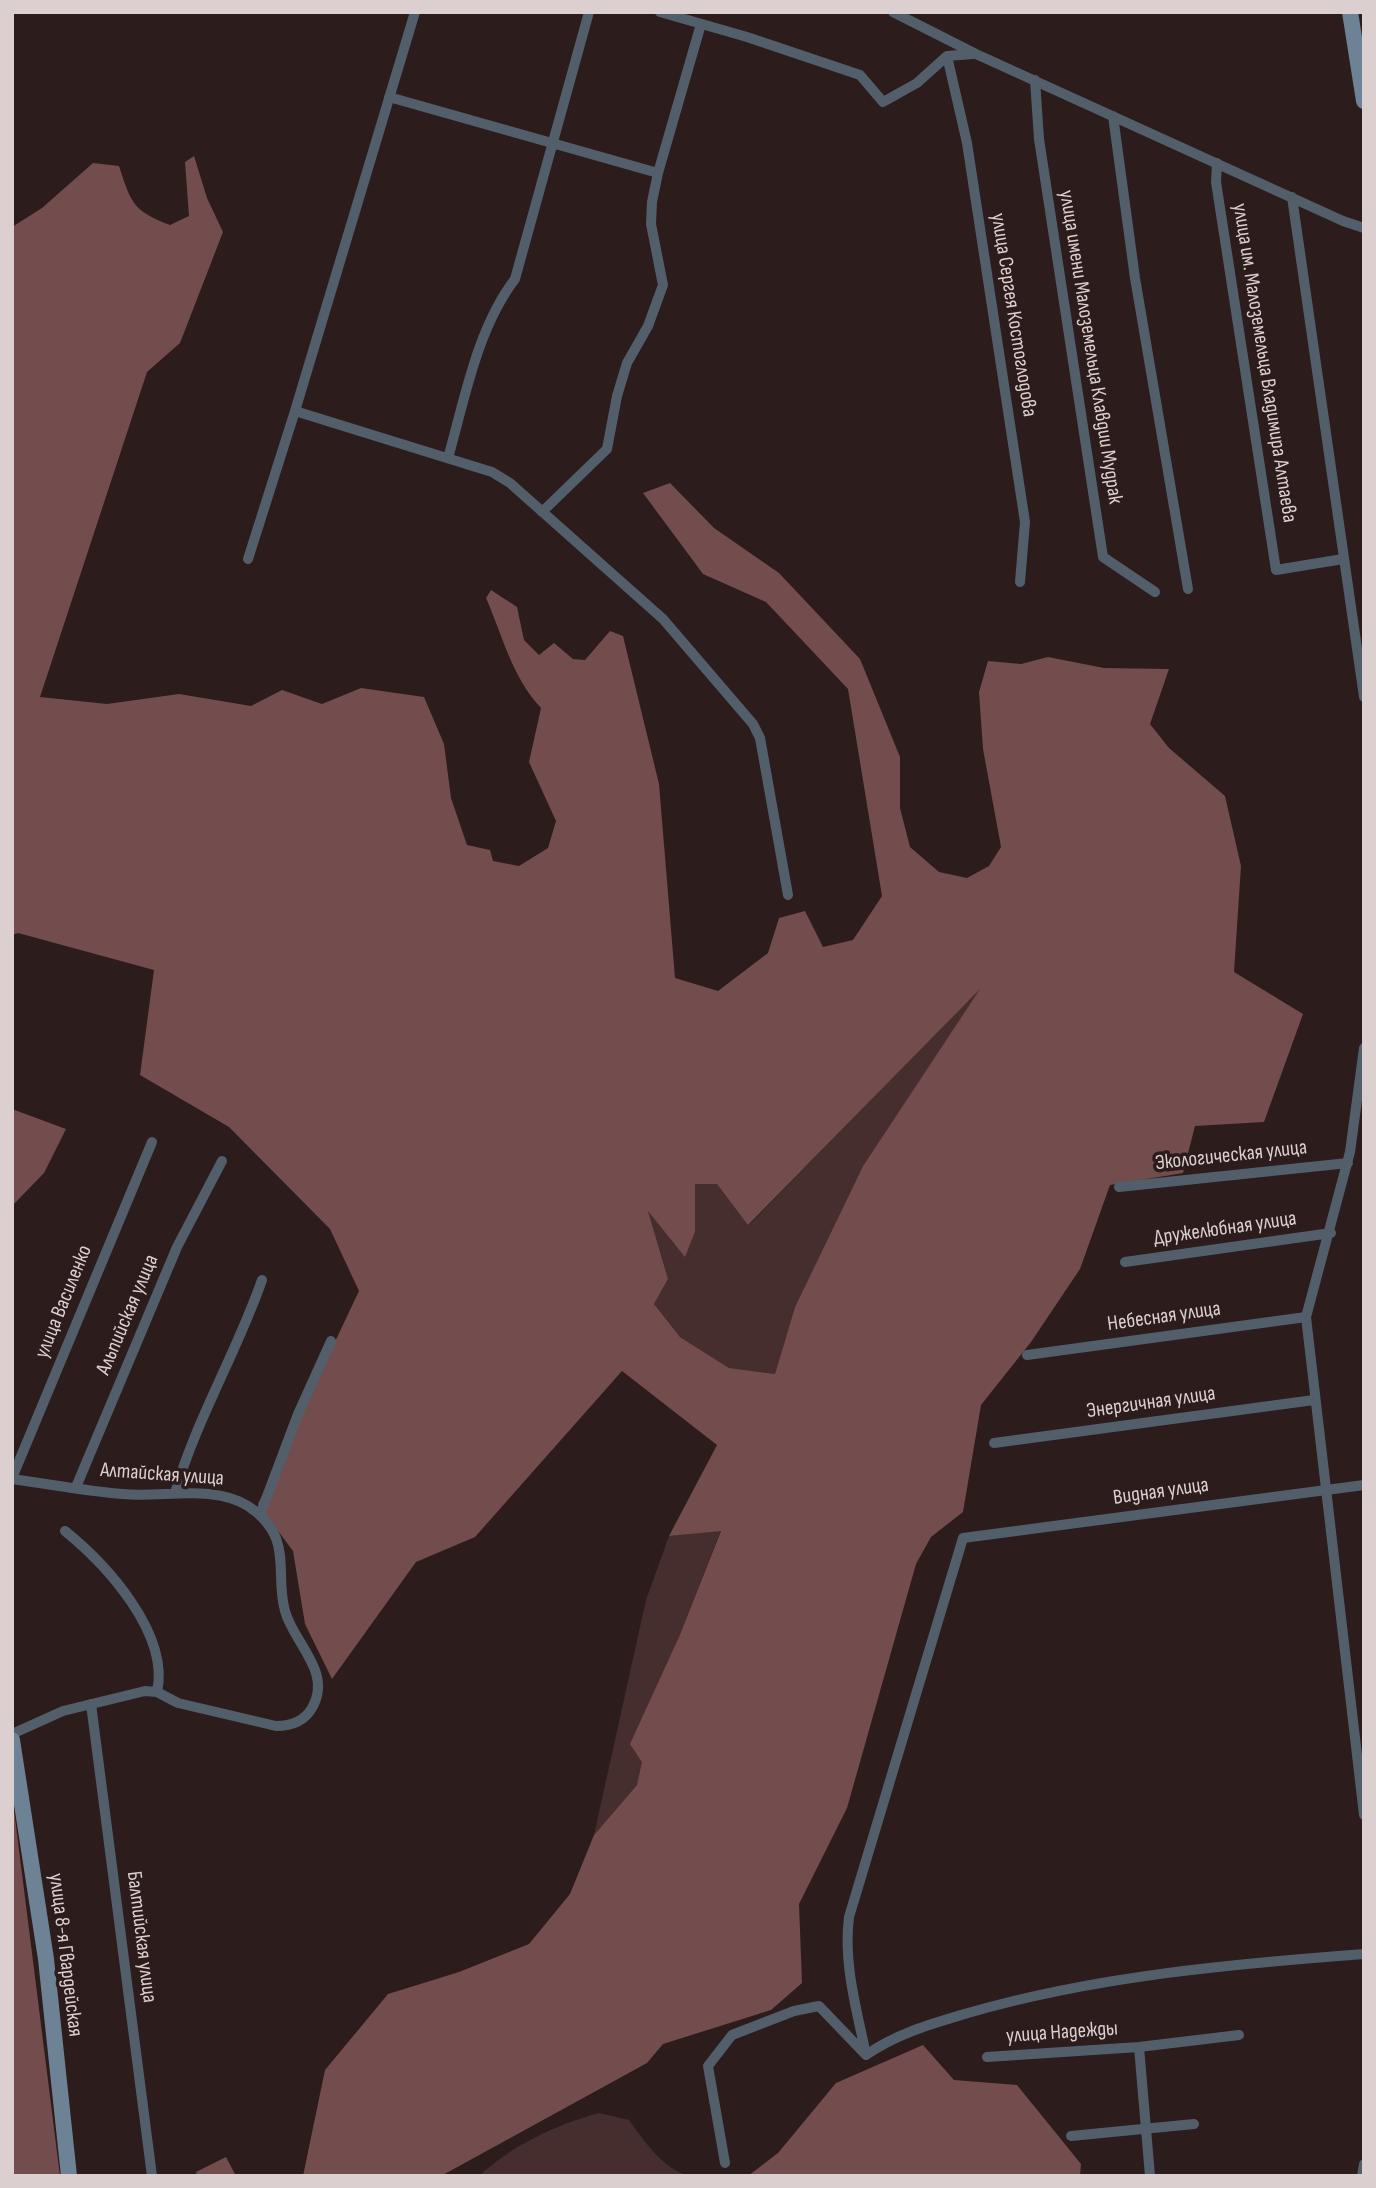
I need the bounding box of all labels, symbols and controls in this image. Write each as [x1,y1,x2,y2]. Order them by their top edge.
street label: улица имени Малоземельца Клавдии Мудрак [1053,188,1127,506]
street label: улица им. Малоземельца Владимира Алтаева [1226,202,1302,524]
street label: улица Сергея Костоглодова [984,211,1042,419]
street label: Экологическая улица [1154,1135,1308,1177]
street label: Дружелюбная улица [1152,1207,1298,1251]
street label: улица Василенко [30,1242,98,1362]
street label: Альпийская улица [91,1251,165,1379]
street label: Небесная улица [1106,1297,1222,1337]
street label: Энергичная улица [1085,1381,1217,1425]
street label: Алтайская улица [99,1458,225,1492]
street label: Видная улица [1112,1473,1210,1511]
street label: Балтийская улица [120,1870,162,2004]
street label: улица 8-я Гвардейская [42,1872,88,2038]
street label: улица Надежды [1005,2017,1119,2049]

